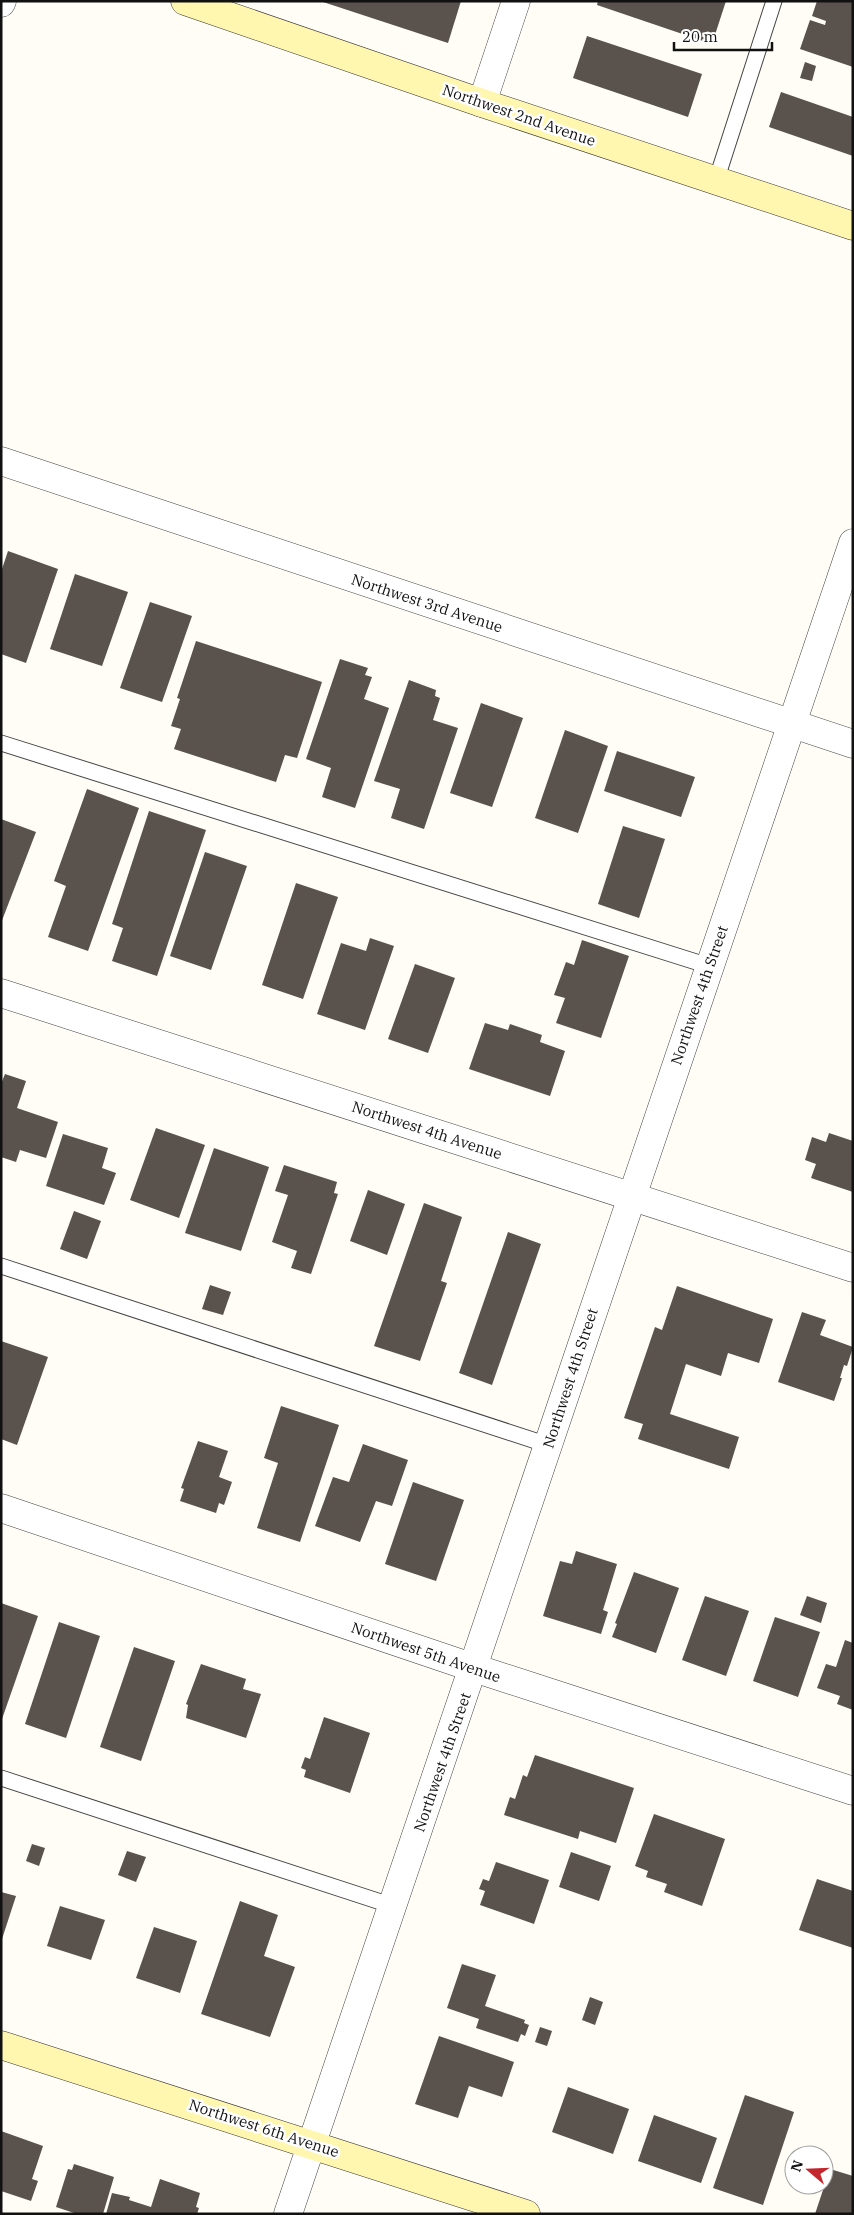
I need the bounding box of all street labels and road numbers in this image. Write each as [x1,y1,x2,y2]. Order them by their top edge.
street label: Northwest 2nd Avenue [440,80,598,150]
street label: Northwest 3rd Avenue [349,570,505,636]
street label: Northwest 4th Street [666,923,732,1067]
street label: Northwest 4th Avenue [350,1097,504,1163]
street label: Northwest 4th Street [538,1306,602,1450]
street label: Northwest 5th Avenue [349,1617,503,1687]
street label: Northwest 4th Street [409,1690,475,1834]
street label: Northwest 6th Avenue [187,2095,341,2161]

